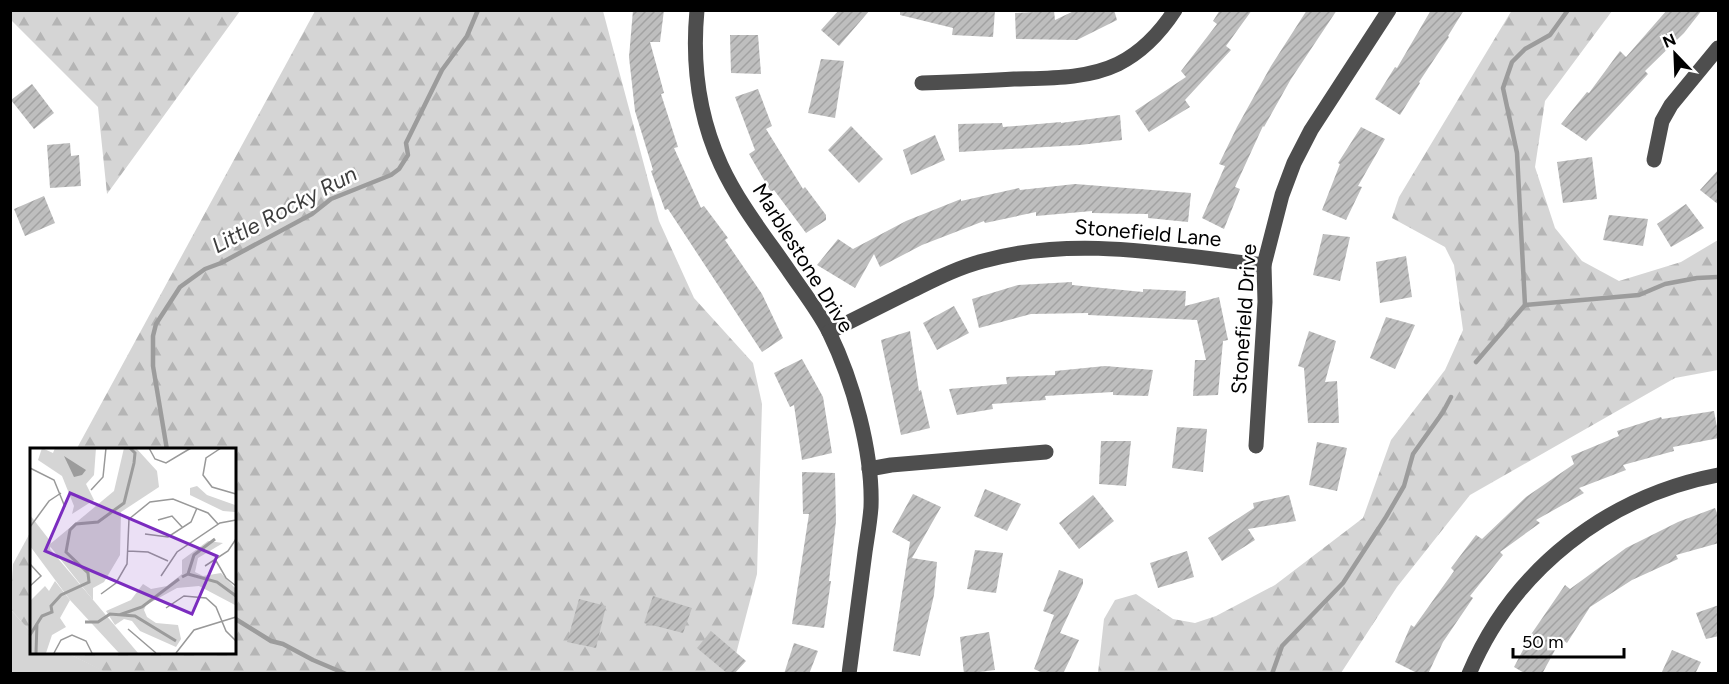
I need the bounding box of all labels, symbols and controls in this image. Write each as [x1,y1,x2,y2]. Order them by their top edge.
north arrow [1645,24,1705,84]
text: N [1660,29,1679,52]
water label: Little Rocky Run [207,160,361,259]
street label: Marblestone Drive [748,179,859,337]
street label: Stonefield Lane [1074,214,1222,251]
street label: Stonefield Drive [1226,243,1261,395]
inset map [30,448,236,654]
scale bar [1513,621,1624,659]
text: 50 m [1522,631,1564,653]

